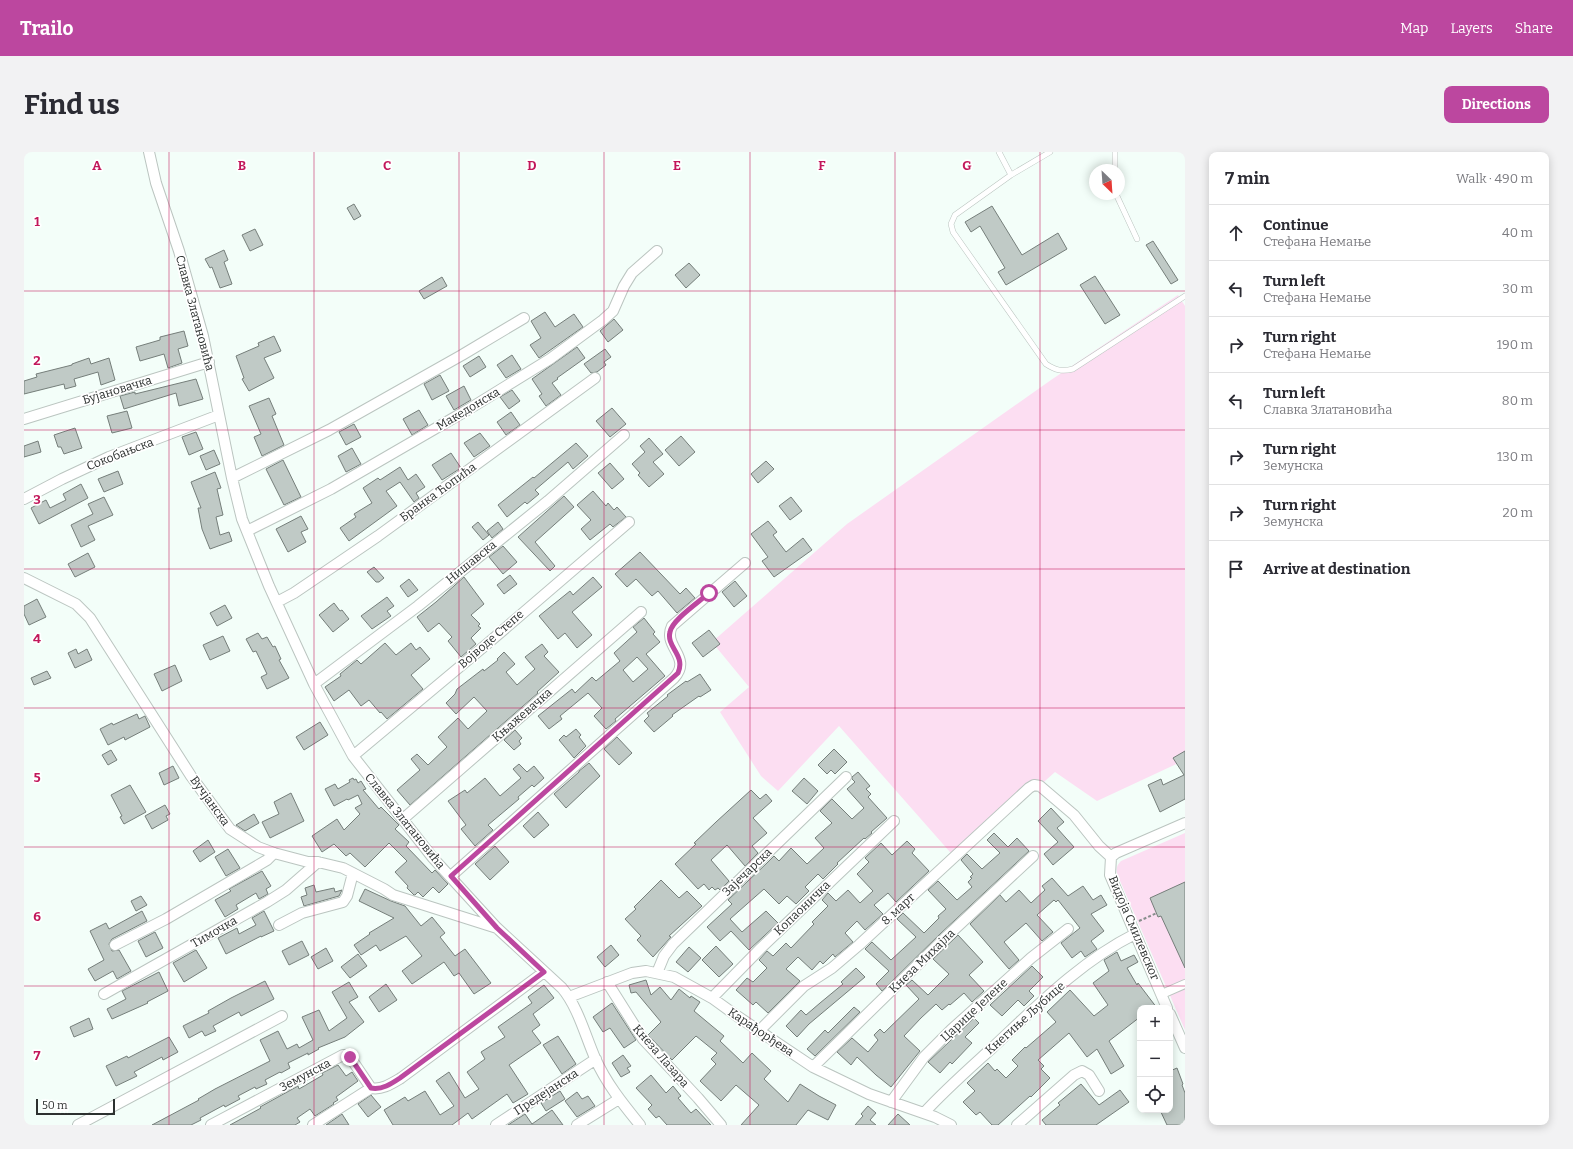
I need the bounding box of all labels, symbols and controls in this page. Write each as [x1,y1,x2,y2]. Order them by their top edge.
text: Trailo [20,17,73,40]
text: Map [1400,20,1428,37]
text: Layers [1450,20,1493,37]
text: Share [1515,20,1553,37]
button: Directions [1444,86,1549,123]
text: Find us [24,88,120,121]
text: A [92,158,102,173]
text: B [238,158,246,173]
text: C [383,158,391,173]
text: D [527,158,537,173]
text: E [673,158,681,173]
text: F [818,158,826,173]
text: G [962,158,972,173]
north arrow [1089,164,1125,200]
text: 7 min [1225,168,1270,189]
text: Walk · 490 m [1456,171,1533,186]
text: 1 [34,214,40,229]
text: Continue [1263,216,1329,234]
icon: ahead [1225,222,1247,244]
text: 40 m [1502,225,1533,240]
text: Стефана Немање [1263,234,1371,249]
street label: Славка Златановића [173,254,217,373]
text: Turn left [1263,272,1325,290]
icon: left [1225,278,1247,300]
text: 30 m [1502,281,1533,296]
text: Стефана Немање [1263,290,1371,305]
text: Turn right [1263,328,1336,346]
icon: right [1225,334,1247,356]
text: 190 m [1497,337,1533,352]
text: Стефана Немање [1263,346,1371,361]
text: 2 [33,353,41,368]
street label: Бујановачка [81,373,154,407]
street label: Македонска [434,384,502,433]
text: Turn left [1263,384,1325,402]
icon: left [1225,390,1247,412]
text: 80 m [1502,393,1533,408]
text: Славка Златановића [1263,402,1392,417]
street label: Сокобањска [84,435,156,473]
text: Turn right [1263,440,1336,458]
icon: right [1225,446,1247,468]
text: 130 m [1497,449,1533,464]
text: Земунска [1263,458,1323,473]
street label: Бранка Ћопића [397,459,479,524]
text: 3 [33,492,41,507]
text: Turn right [1263,496,1336,514]
icon: right [1225,502,1247,524]
text: 20 m [1503,505,1533,520]
text: Земунска [1263,514,1323,529]
street label: Нишавска [443,537,499,587]
icon: arrive [1225,558,1247,580]
text: Arrive at destination [1263,560,1410,578]
route start [700,584,718,602]
street label: Војводе Степе [455,607,527,671]
text: 4 [33,631,41,646]
street label: Књажевачка [489,685,555,745]
text: 5 [33,770,41,785]
street label: Славка Златановића [362,770,448,872]
street label: Вучјанска [187,773,233,829]
street label: Зајечарска [719,845,775,899]
street label: Видоја Смилевског [1106,874,1162,983]
street label: Копаоничка [771,877,833,938]
street label: 8. март [878,890,918,928]
text: 6 [33,909,41,924]
street label: Тимочка [189,913,240,951]
street label: Кнеза Михајла [886,926,958,996]
street label: Царице Јелене [938,976,1010,1044]
street label: Кнегиње Љубице [982,979,1068,1057]
street label: Карађорђева [725,1005,797,1059]
map controls [1137,1005,1173,1113]
button: + [1137,1005,1173,1041]
street label: Кнеза Лазара [630,1022,692,1090]
button: − [1137,1041,1173,1077]
text: 7 [34,1048,41,1063]
route end [341,1048,359,1066]
street label: Земунска [277,1056,333,1094]
street label: Предејанска [511,1066,581,1118]
button: locate [1137,1077,1173,1113]
scale bar [36,1097,115,1116]
text: 50 m [42,1099,68,1112]

